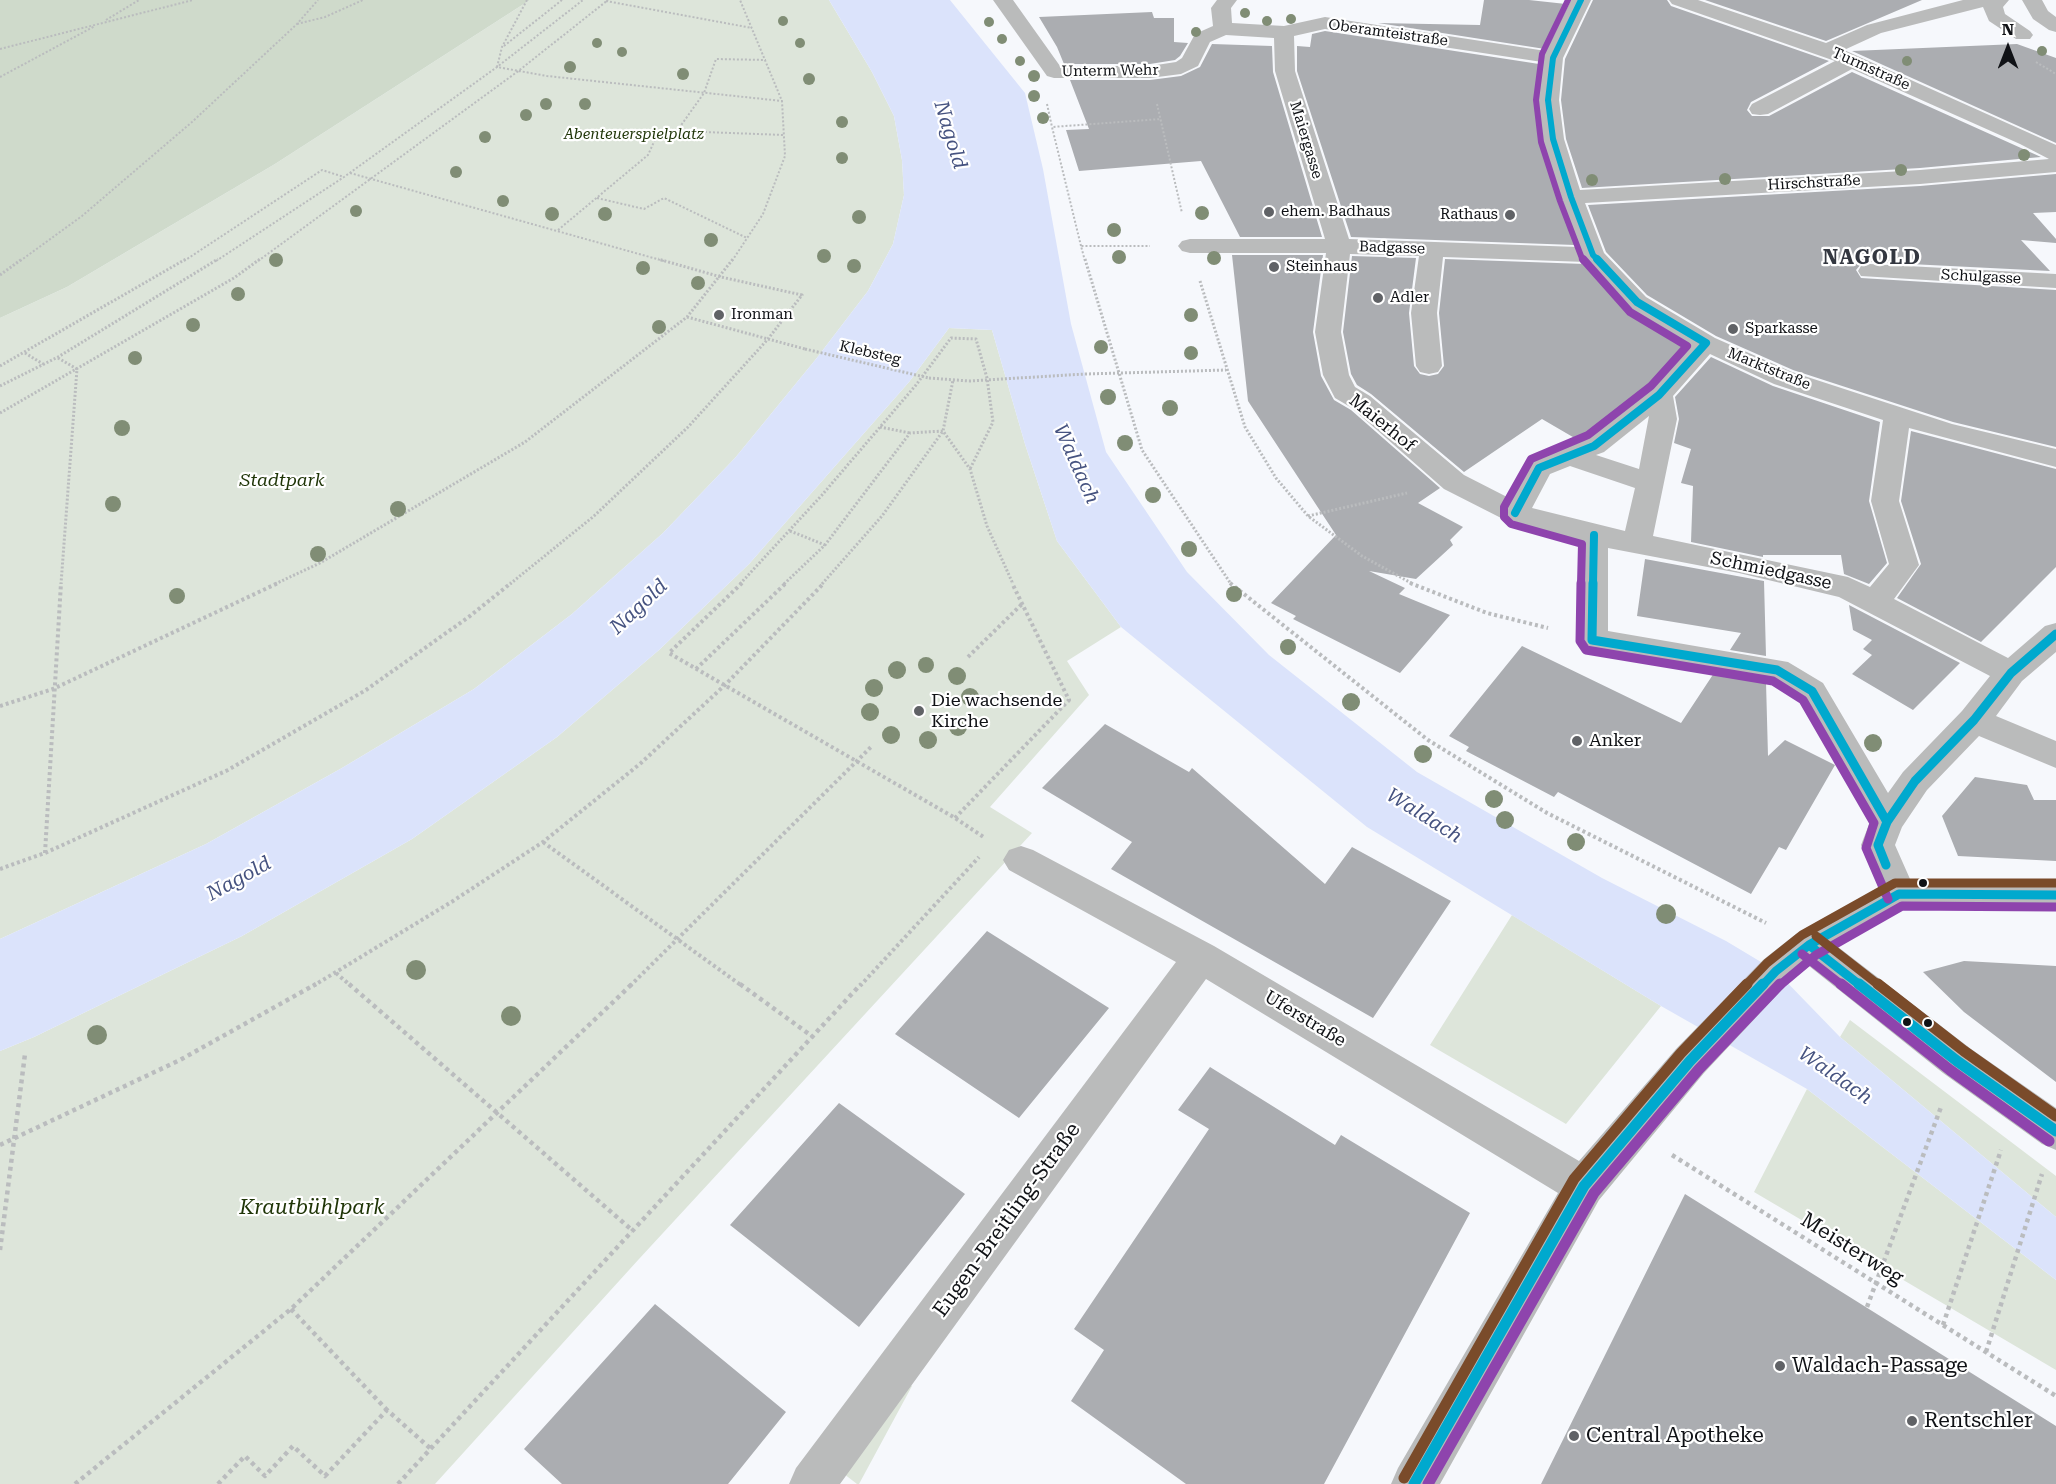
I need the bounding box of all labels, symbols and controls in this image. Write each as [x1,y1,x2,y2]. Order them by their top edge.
street label: Oberamteistraße [1327,16,1449,50]
north arrow [1978,18,2038,78]
text: N [2002,20,2014,39]
street label: Turmstraße [1829,44,1913,94]
street label: Unterm Wehr [1061,61,1159,81]
water label: Nagold [928,98,972,172]
street label: Maiergasse [1286,99,1326,181]
park label: Abenteuerspielplatz [564,126,704,144]
street label: Hirschstraße [1767,172,1861,194]
place label: ehem. Badhaus [1281,203,1390,221]
marker: ehem. Badhaus [1262,205,1276,219]
place label: Rathaus [1440,206,1498,224]
marker: Rathaus [1503,208,1517,222]
street label: Badgasse [1359,238,1425,258]
district label: NAGOLD [1823,246,1921,270]
place label: Steinhaus [1286,258,1357,276]
marker: Steinhaus [1267,260,1281,274]
street label: Schulgasse [1940,266,2022,288]
place label: Adler [1390,289,1429,307]
marker: Adler [1371,291,1385,305]
place label: Ironman [731,306,793,324]
marker: Ironman [712,308,726,322]
place label: Sparkasse [1745,320,1818,338]
marker: Sparkasse [1726,322,1740,336]
street label: Klebsteg [837,337,903,369]
street label: Marktstraße [1725,344,1813,394]
street label: Maierhof [1344,390,1420,456]
water label: Waldach [1048,420,1104,508]
park label: Stadtpark [240,470,324,492]
street label: Schmiedgasse [1708,548,1834,594]
water label: Nagold [605,574,673,640]
place label: Die wachsende Kirche [931,690,1062,732]
marker: Die wachsende Kirche [912,704,926,718]
place label: Anker [1589,730,1641,752]
marker: Anker [1570,734,1584,748]
water label: Waldach [1382,783,1466,849]
water label: Nagold [203,852,275,906]
unlabelled marker [1917,877,1929,889]
street label: Uferstraße [1260,986,1350,1052]
unlabelled marker [1901,1016,1913,1028]
unlabelled marker [1922,1017,1934,1029]
water label: Waldach [1793,1042,1877,1110]
street label: Eugen-Breitling-Straße [928,1118,1086,1322]
park label: Krautbühlpark [239,1195,385,1221]
street label: Meisterweg [1796,1207,1908,1291]
place label: Waldach-Passage [1792,1353,1968,1379]
marker: Waldach-Passage [1773,1359,1787,1373]
place label: Rentschler [1924,1408,2033,1434]
marker: Rentschler [1905,1414,1919,1428]
place label: Central Apotheke [1586,1423,1764,1449]
marker: Central Apotheke [1567,1429,1581,1443]

